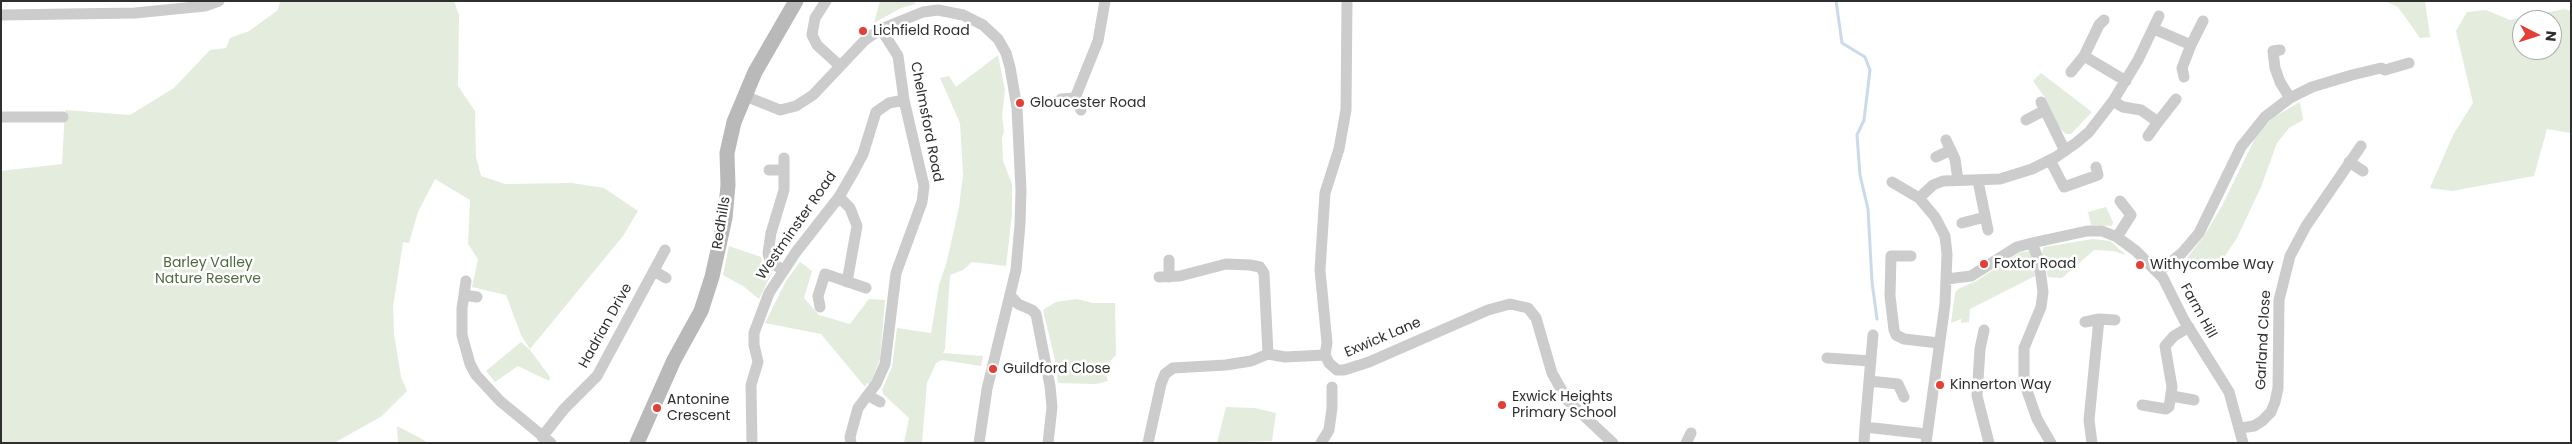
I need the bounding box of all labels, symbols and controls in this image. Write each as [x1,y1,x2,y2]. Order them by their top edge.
north arrow [2512,10,2562,60]
place label: Lichfield Road [873,23,970,39]
marker: Lichfield Road [857,25,869,37]
text: N [2541,30,2561,42]
street label: Chelmsford Road [906,61,946,183]
place label: Gloucester Road [1030,95,1146,111]
marker: Gloucester Road [1014,97,1026,109]
street label: Westminster Road [753,169,841,283]
street label: Redhills [710,195,734,251]
park label: Barley Valley Nature Reserve [155,255,261,288]
place label: Foxtor Road [1994,256,2076,272]
place label: Withycombe Way [2150,257,2274,273]
marker: Foxtor Road [1978,258,1990,270]
marker: Withycombe Way [2134,259,2146,271]
street label: Hadrian Drive [576,281,636,371]
street label: Farm Hill [2176,281,2220,341]
street label: Garland Close [2253,290,2275,390]
street label: Exwick Lane [1342,314,1424,362]
place label: Guildford Close [1003,361,1110,377]
marker: Guildford Close [987,363,999,375]
place label: Kinnerton Way [1950,377,2051,393]
marker: Kinnerton Way [1934,379,1946,391]
place label: Exwick Heights Primary School [1512,389,1617,422]
place label: Antonine Crescent [667,392,730,424]
marker: Exwick Heights Primary School [1496,399,1508,411]
marker: Antonine Crescent [651,402,663,414]

